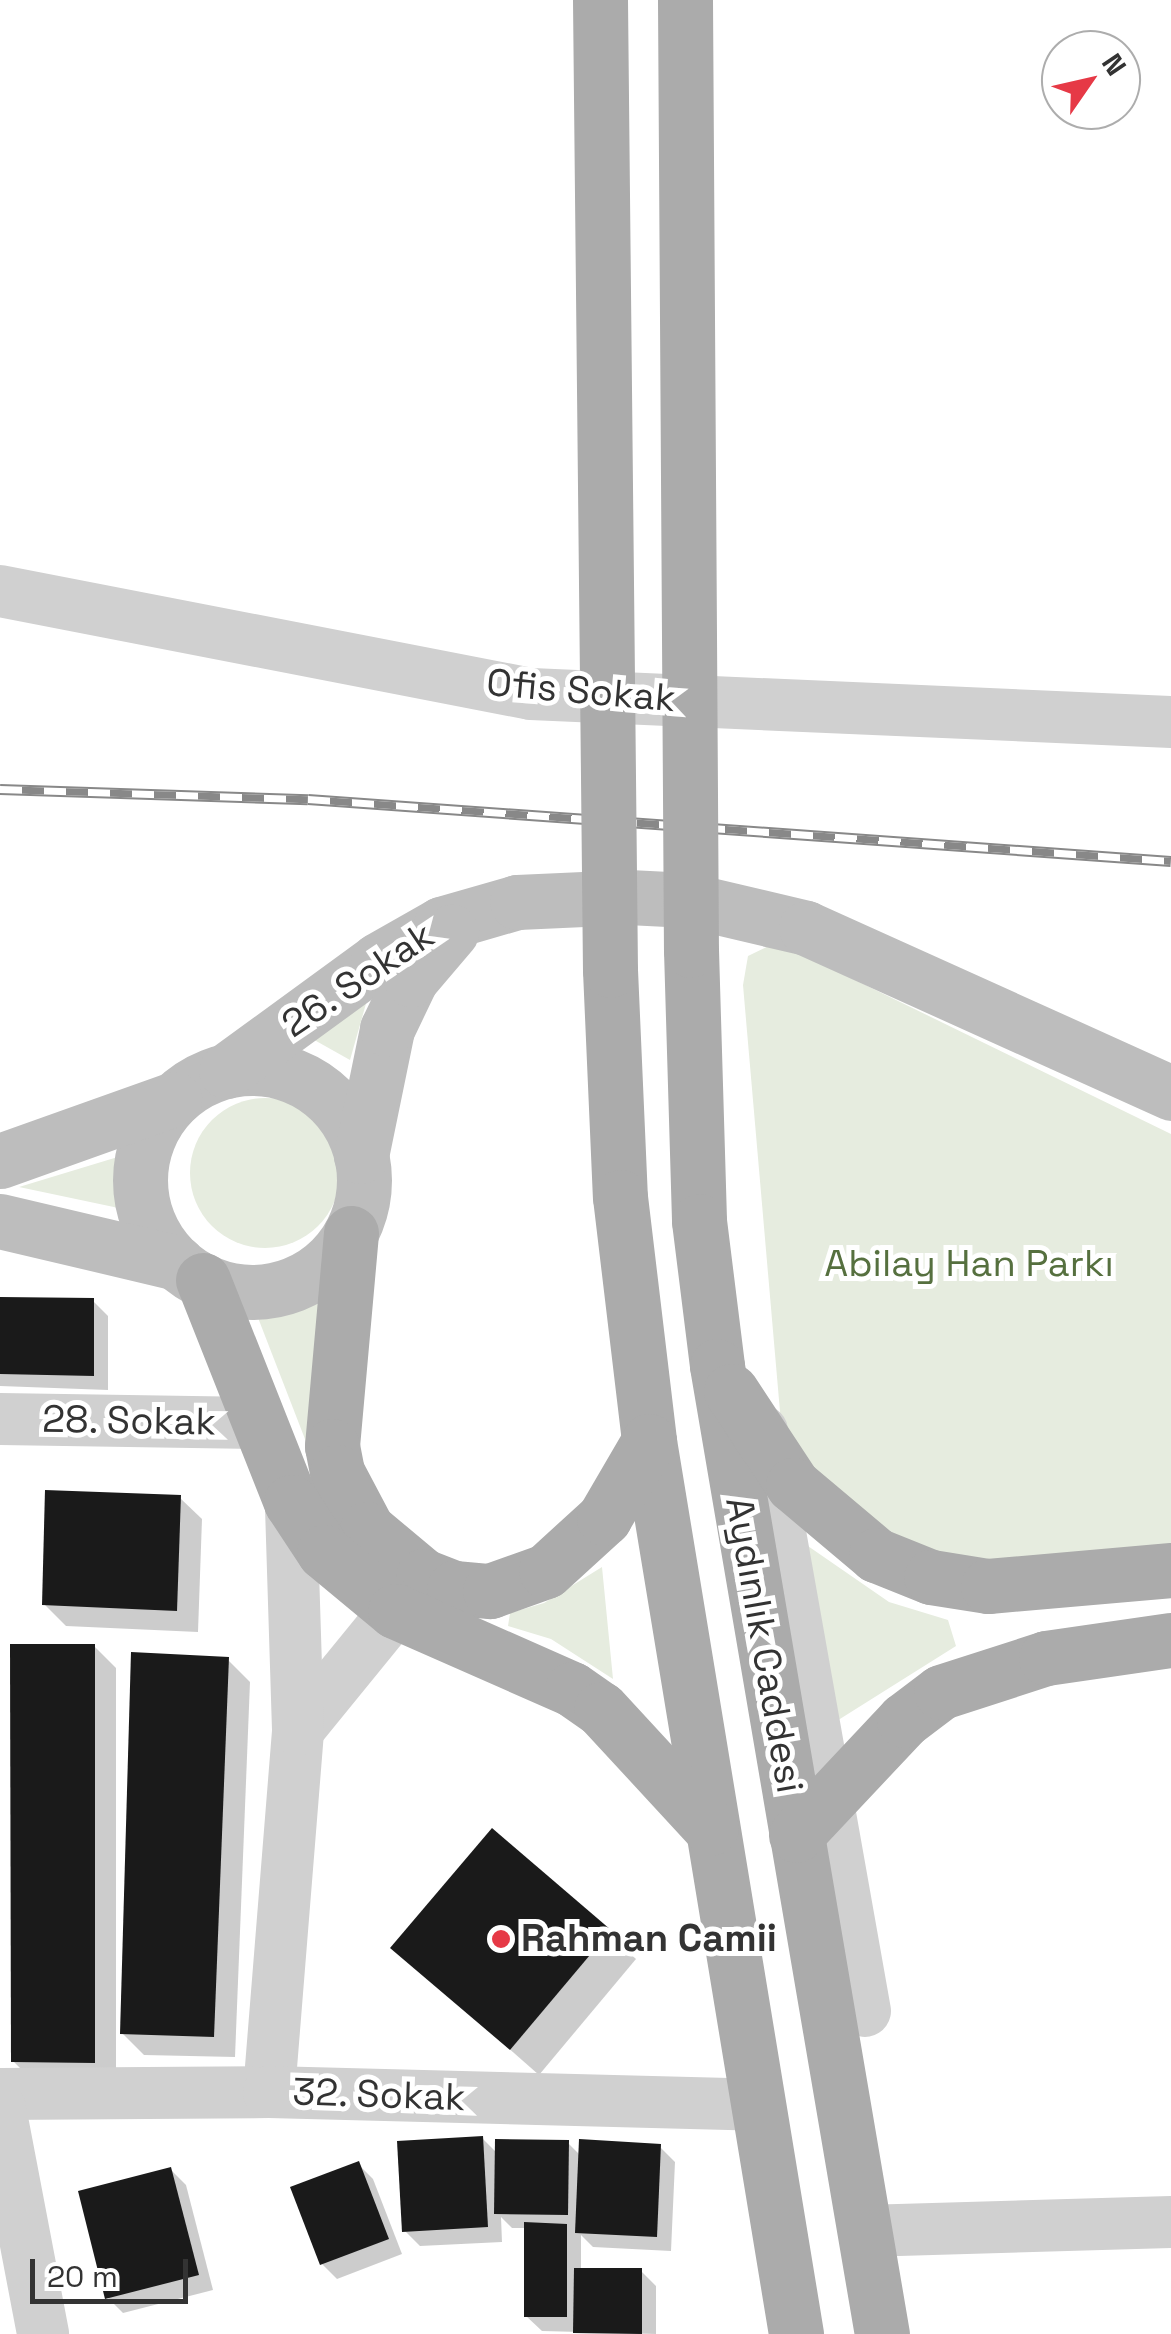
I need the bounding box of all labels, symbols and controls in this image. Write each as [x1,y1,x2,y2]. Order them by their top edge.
north arrow [1041,30,1141,130]
text: N [1094,46,1134,82]
street label: Ofis Sokak [485,660,677,722]
street label: 26. Sokak [273,912,443,1048]
park label: Abilay Han Parkı [824,1241,1114,1287]
street label: 28. Sokak [41,1397,217,1445]
street label: Aydınlık Caddesi [716,1494,812,1796]
place label: Rahman Camii [521,1916,777,1962]
marker: Rahman Camii [490,1928,512,1950]
street label: 32. Sokak [291,2069,467,2121]
scale bar [35,2239,192,2301]
text: 20 m [47,2257,118,2296]

